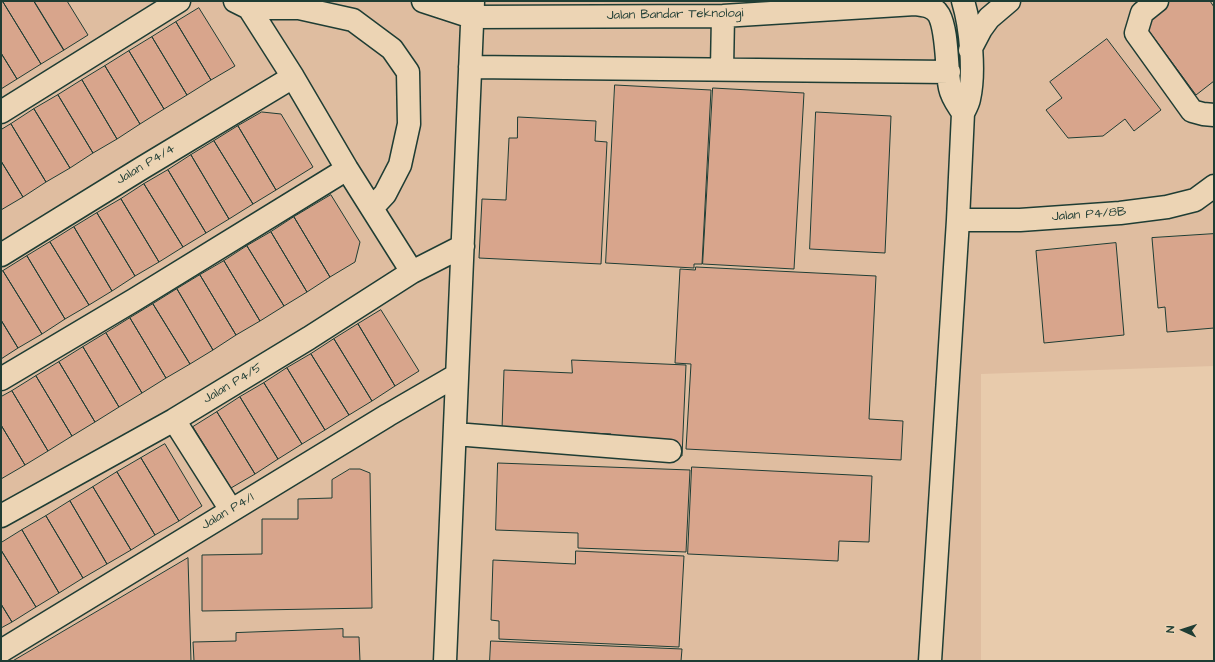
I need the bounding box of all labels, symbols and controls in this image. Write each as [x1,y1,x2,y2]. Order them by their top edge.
street label: Jalan Bandar Teknologi [606,6,744,24]
street label: Jalan P4/4 [114,141,178,189]
street label: Jalan P4/8B [1051,205,1127,225]
street label: Jalan P4/5 [201,360,265,408]
street label: Jalan P4/1 [199,490,257,534]
north arrow [1163,610,1203,650]
text: N [1163,626,1178,633]

